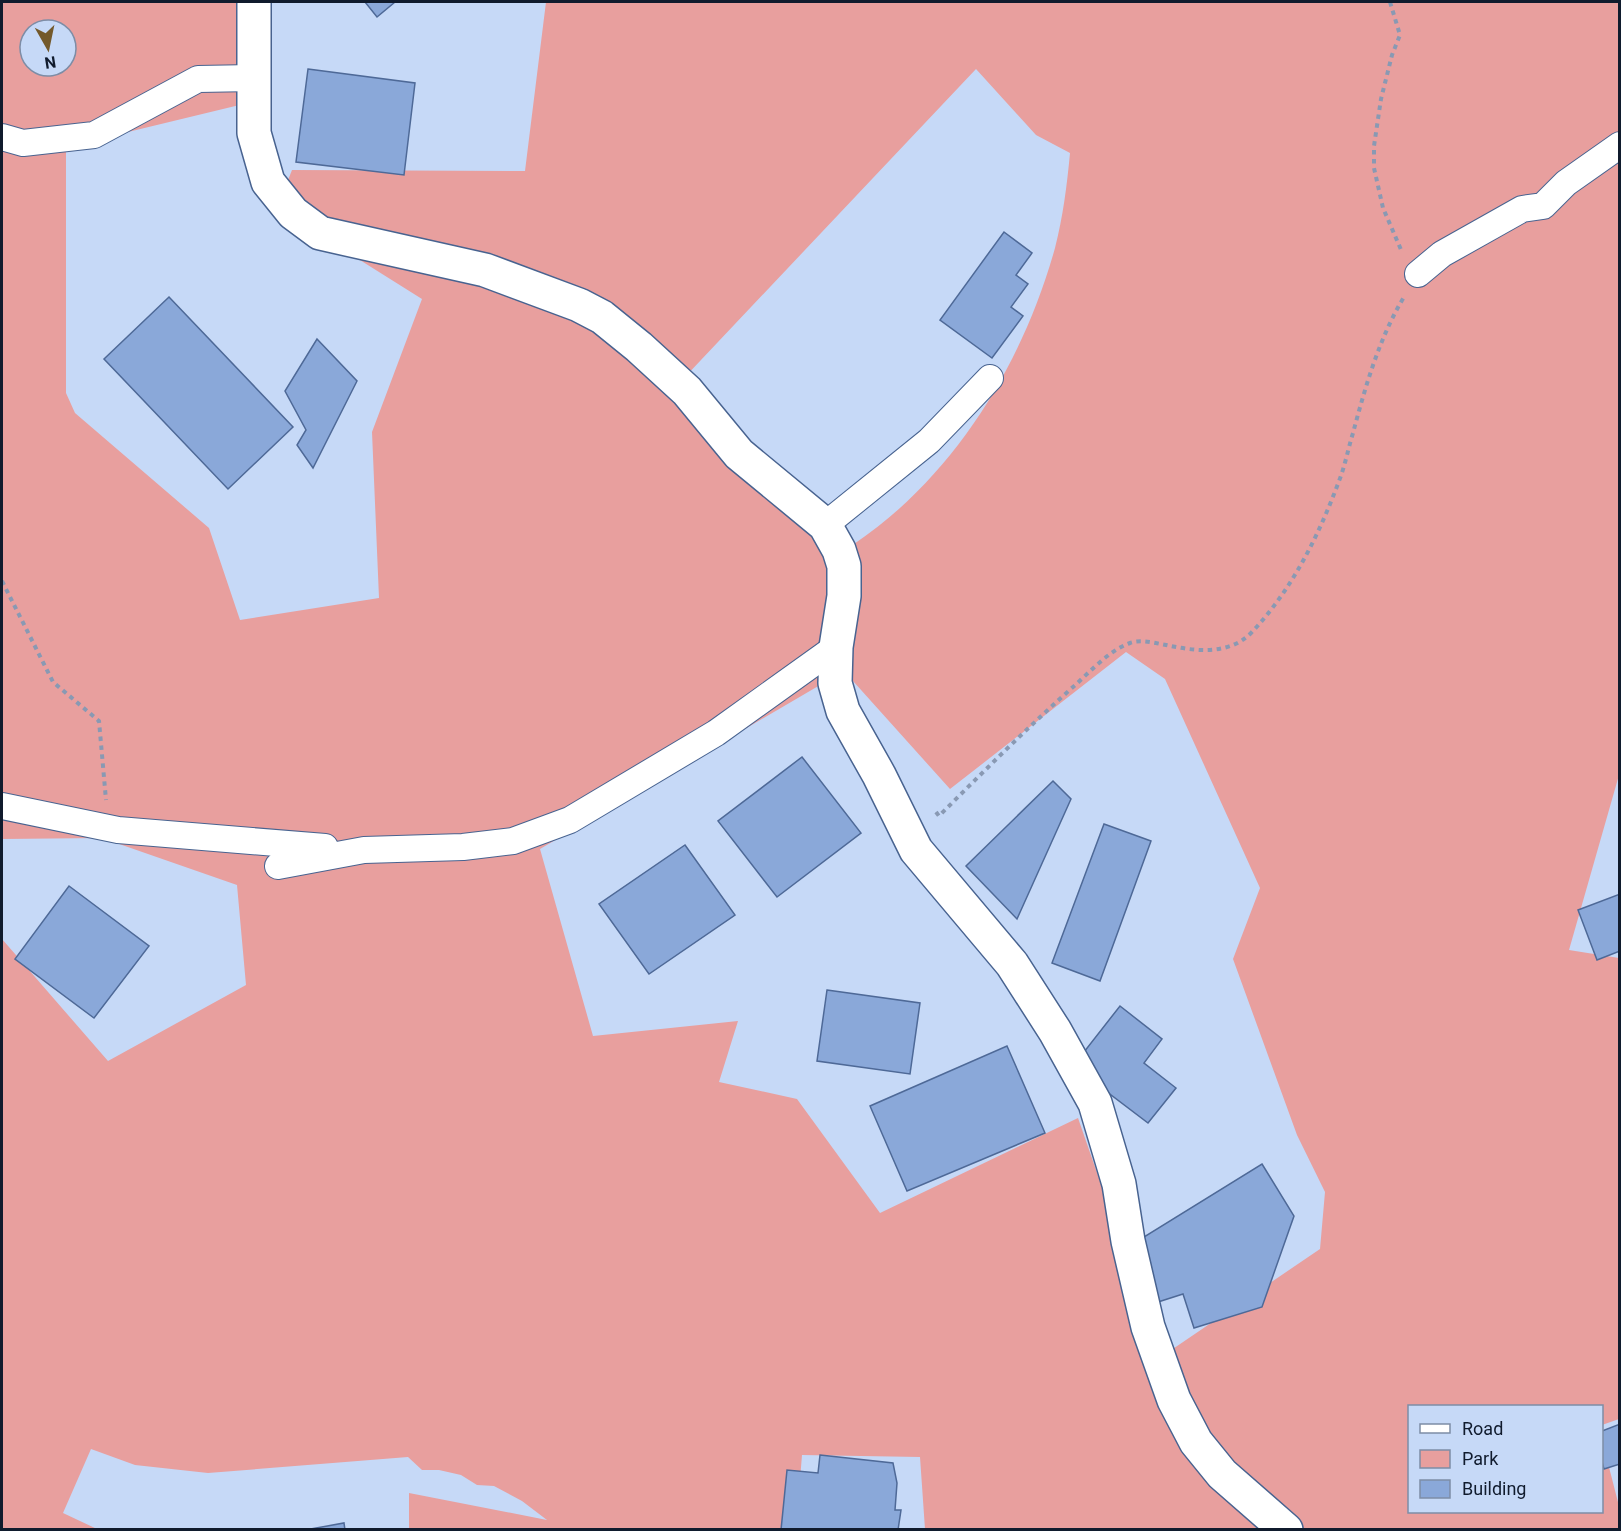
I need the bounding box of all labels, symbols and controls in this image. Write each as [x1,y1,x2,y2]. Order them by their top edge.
north arrow [18,18,78,78]
text: N [43,52,57,73]
legend [1408,1405,1603,1513]
text: Road [1462,1418,1503,1439]
text: Park [1462,1448,1499,1469]
text: Building [1462,1478,1526,1499]

